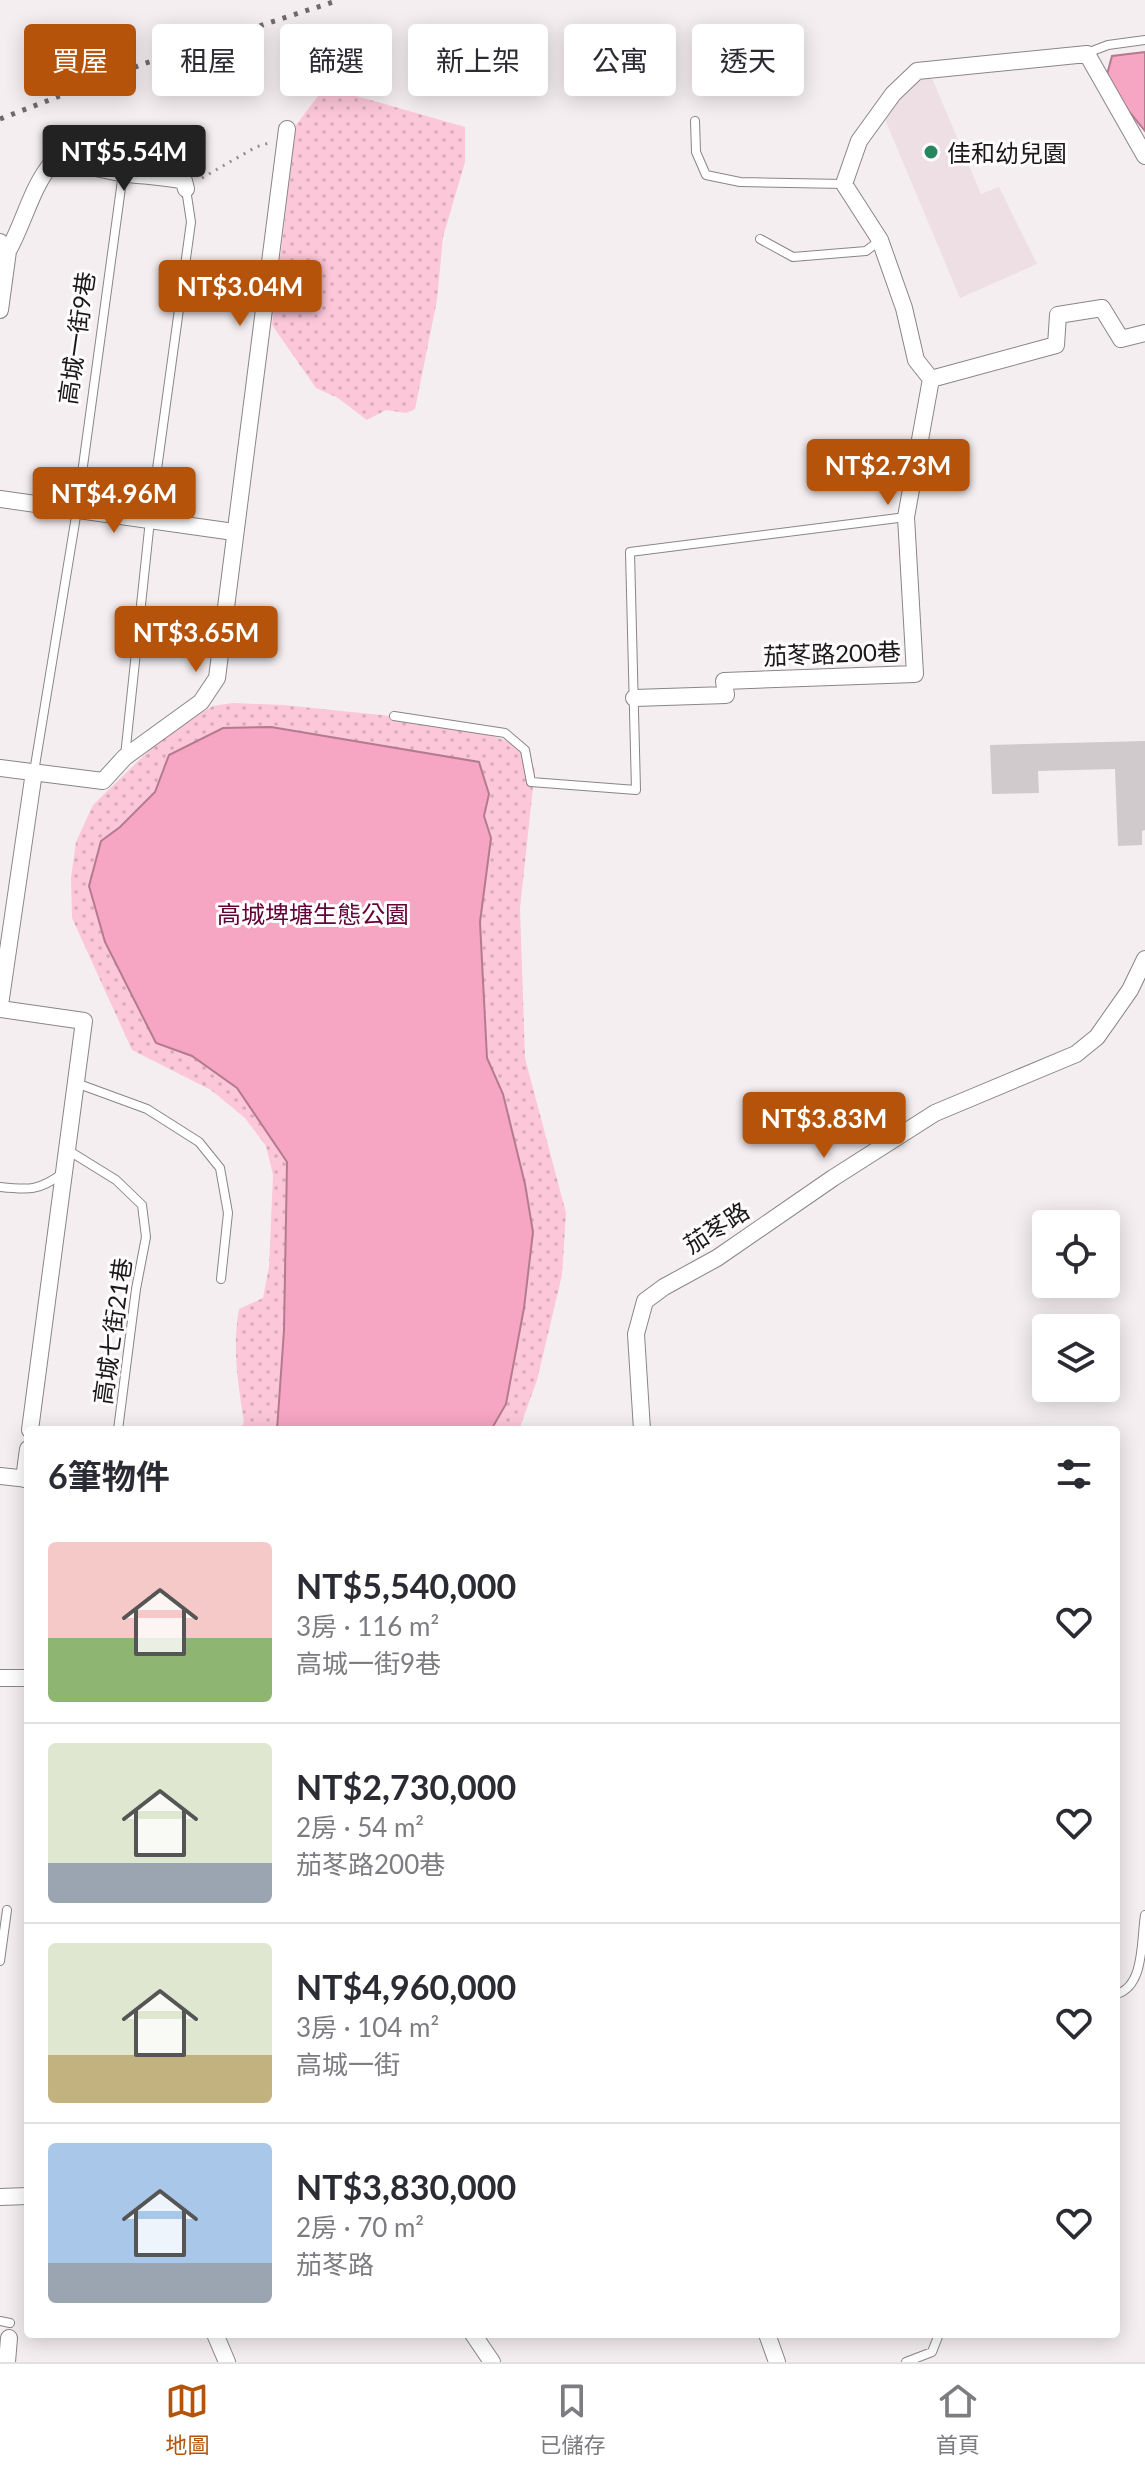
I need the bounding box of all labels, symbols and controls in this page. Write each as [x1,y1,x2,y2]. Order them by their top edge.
chip: 買屋 [24,24,136,96]
chip: 租屋 [152,24,264,96]
chip: 篩選 [280,24,392,96]
chip: 新上架 [408,24,548,96]
chip: 公寓 [564,24,676,96]
chip: 透天 [692,24,804,96]
pin: NT$5.54M [41,125,207,193]
text: NT$5.54M [61,135,187,167]
place label: 佳和幼兒園 [947,138,1067,167]
marker: 佳和幼兒園 [922,143,940,161]
pin: NT$3.04M [157,260,323,328]
street label: 高城一街9巷 [52,270,100,406]
text: NT$3.04M [177,270,303,302]
pin: NT$2.73M [805,439,971,507]
text: NT$2.73M [825,449,951,481]
pin: NT$4.96M [31,467,197,535]
text: NT$4.96M [51,477,177,509]
pin: NT$3.65M [113,606,279,674]
text: NT$3.65M [133,616,259,648]
street label: 茄苳路200巷 [763,636,901,670]
park label: 高城埤塘生態公園 [217,899,409,928]
pin: NT$3.83M [741,1092,907,1160]
text: NT$3.83M [761,1102,887,1134]
street label: 茄苳路 [678,1195,754,1259]
map controls [1032,1210,1120,1402]
button: locate [1032,1210,1120,1298]
street label: 高城七街21巷 [87,1256,137,1406]
button: layers [1032,1314,1120,1402]
icon: filters [1052,1452,1096,1496]
text: 6筆物件 [48,1455,170,1496]
text: NT$5,540,000 [296,1565,516,1606]
icon: home [112,1574,208,1670]
icon: heart [1052,1600,1096,1644]
text: 3房 · 116 m² [296,1610,439,1642]
text: 高城一街9巷 [296,1647,441,1679]
text: NT$2,730,000 [296,1766,516,1807]
icon: home [112,1775,208,1871]
icon: heart [1052,1801,1096,1845]
text: 2房 · 54 m² [296,1811,424,1843]
text: 茄苳路200巷 [296,1848,445,1880]
text: NT$4,960,000 [296,1966,516,2007]
icon: home [112,1975,208,2071]
icon: heart [1052,2001,1096,2045]
text: 3房 · 104 m² [296,2011,439,2043]
text: 高城一街 [296,2048,400,2080]
text: NT$3,830,000 [296,2166,516,2207]
icon: home [112,2175,208,2271]
icon: heart [1052,2201,1096,2245]
text: 2房 · 70 m² [296,2211,424,2243]
text: 茄苳路 [296,2248,374,2280]
tab: 地圖 [165,2379,209,2459]
tab: 已儲存 [539,2379,606,2459]
tab: 首頁 [936,2379,980,2459]

